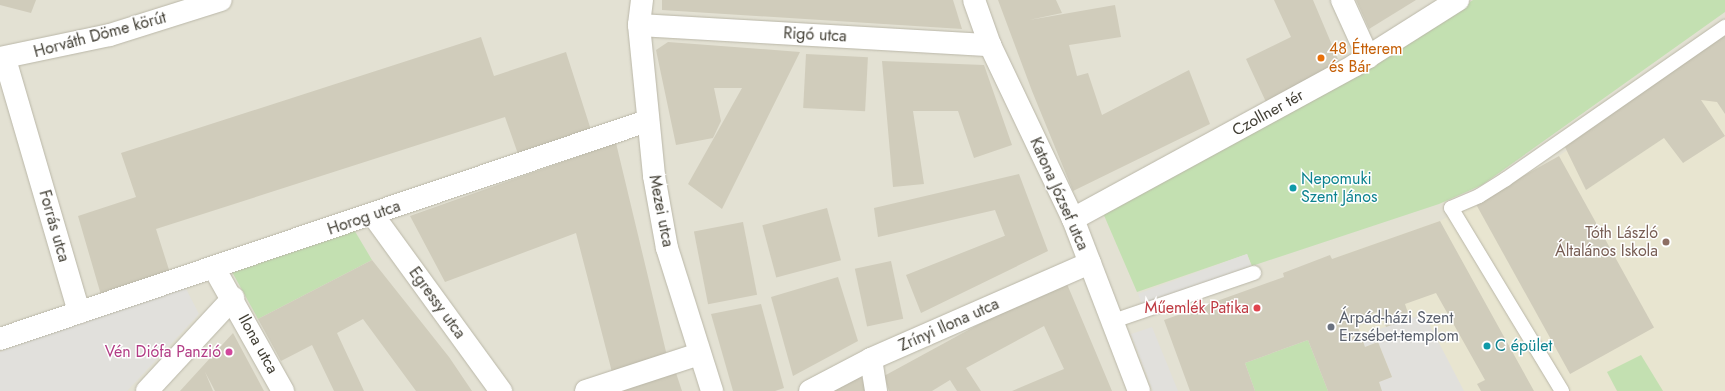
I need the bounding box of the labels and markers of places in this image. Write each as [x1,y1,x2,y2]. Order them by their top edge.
place label: 48 Étterem és Bár [1329,39,1403,77]
marker: 48 Étterem és Bár [1316,53,1326,63]
place label: Nepomuki Szent János [1301,169,1377,207]
marker: Nepomuki Szent János [1288,183,1298,193]
place label: Tóth László Általános Iskola [1555,223,1658,261]
marker: Tóth László Általános Iskola [1661,237,1671,247]
place label: Műemlék Patika [1144,298,1249,318]
marker: Műemlék Patika [1252,303,1262,313]
place label: Árpád-házi Szent Erzsébet-templom [1339,308,1459,346]
marker: Árpád-házi Szent Erzsébet-templom [1326,322,1336,332]
place label: C épület [1495,336,1552,356]
marker: C épület [1482,341,1492,351]
place label: Vén Diófa Panzió [105,342,221,362]
marker: Vén Diófa Panzió [224,347,234,357]

